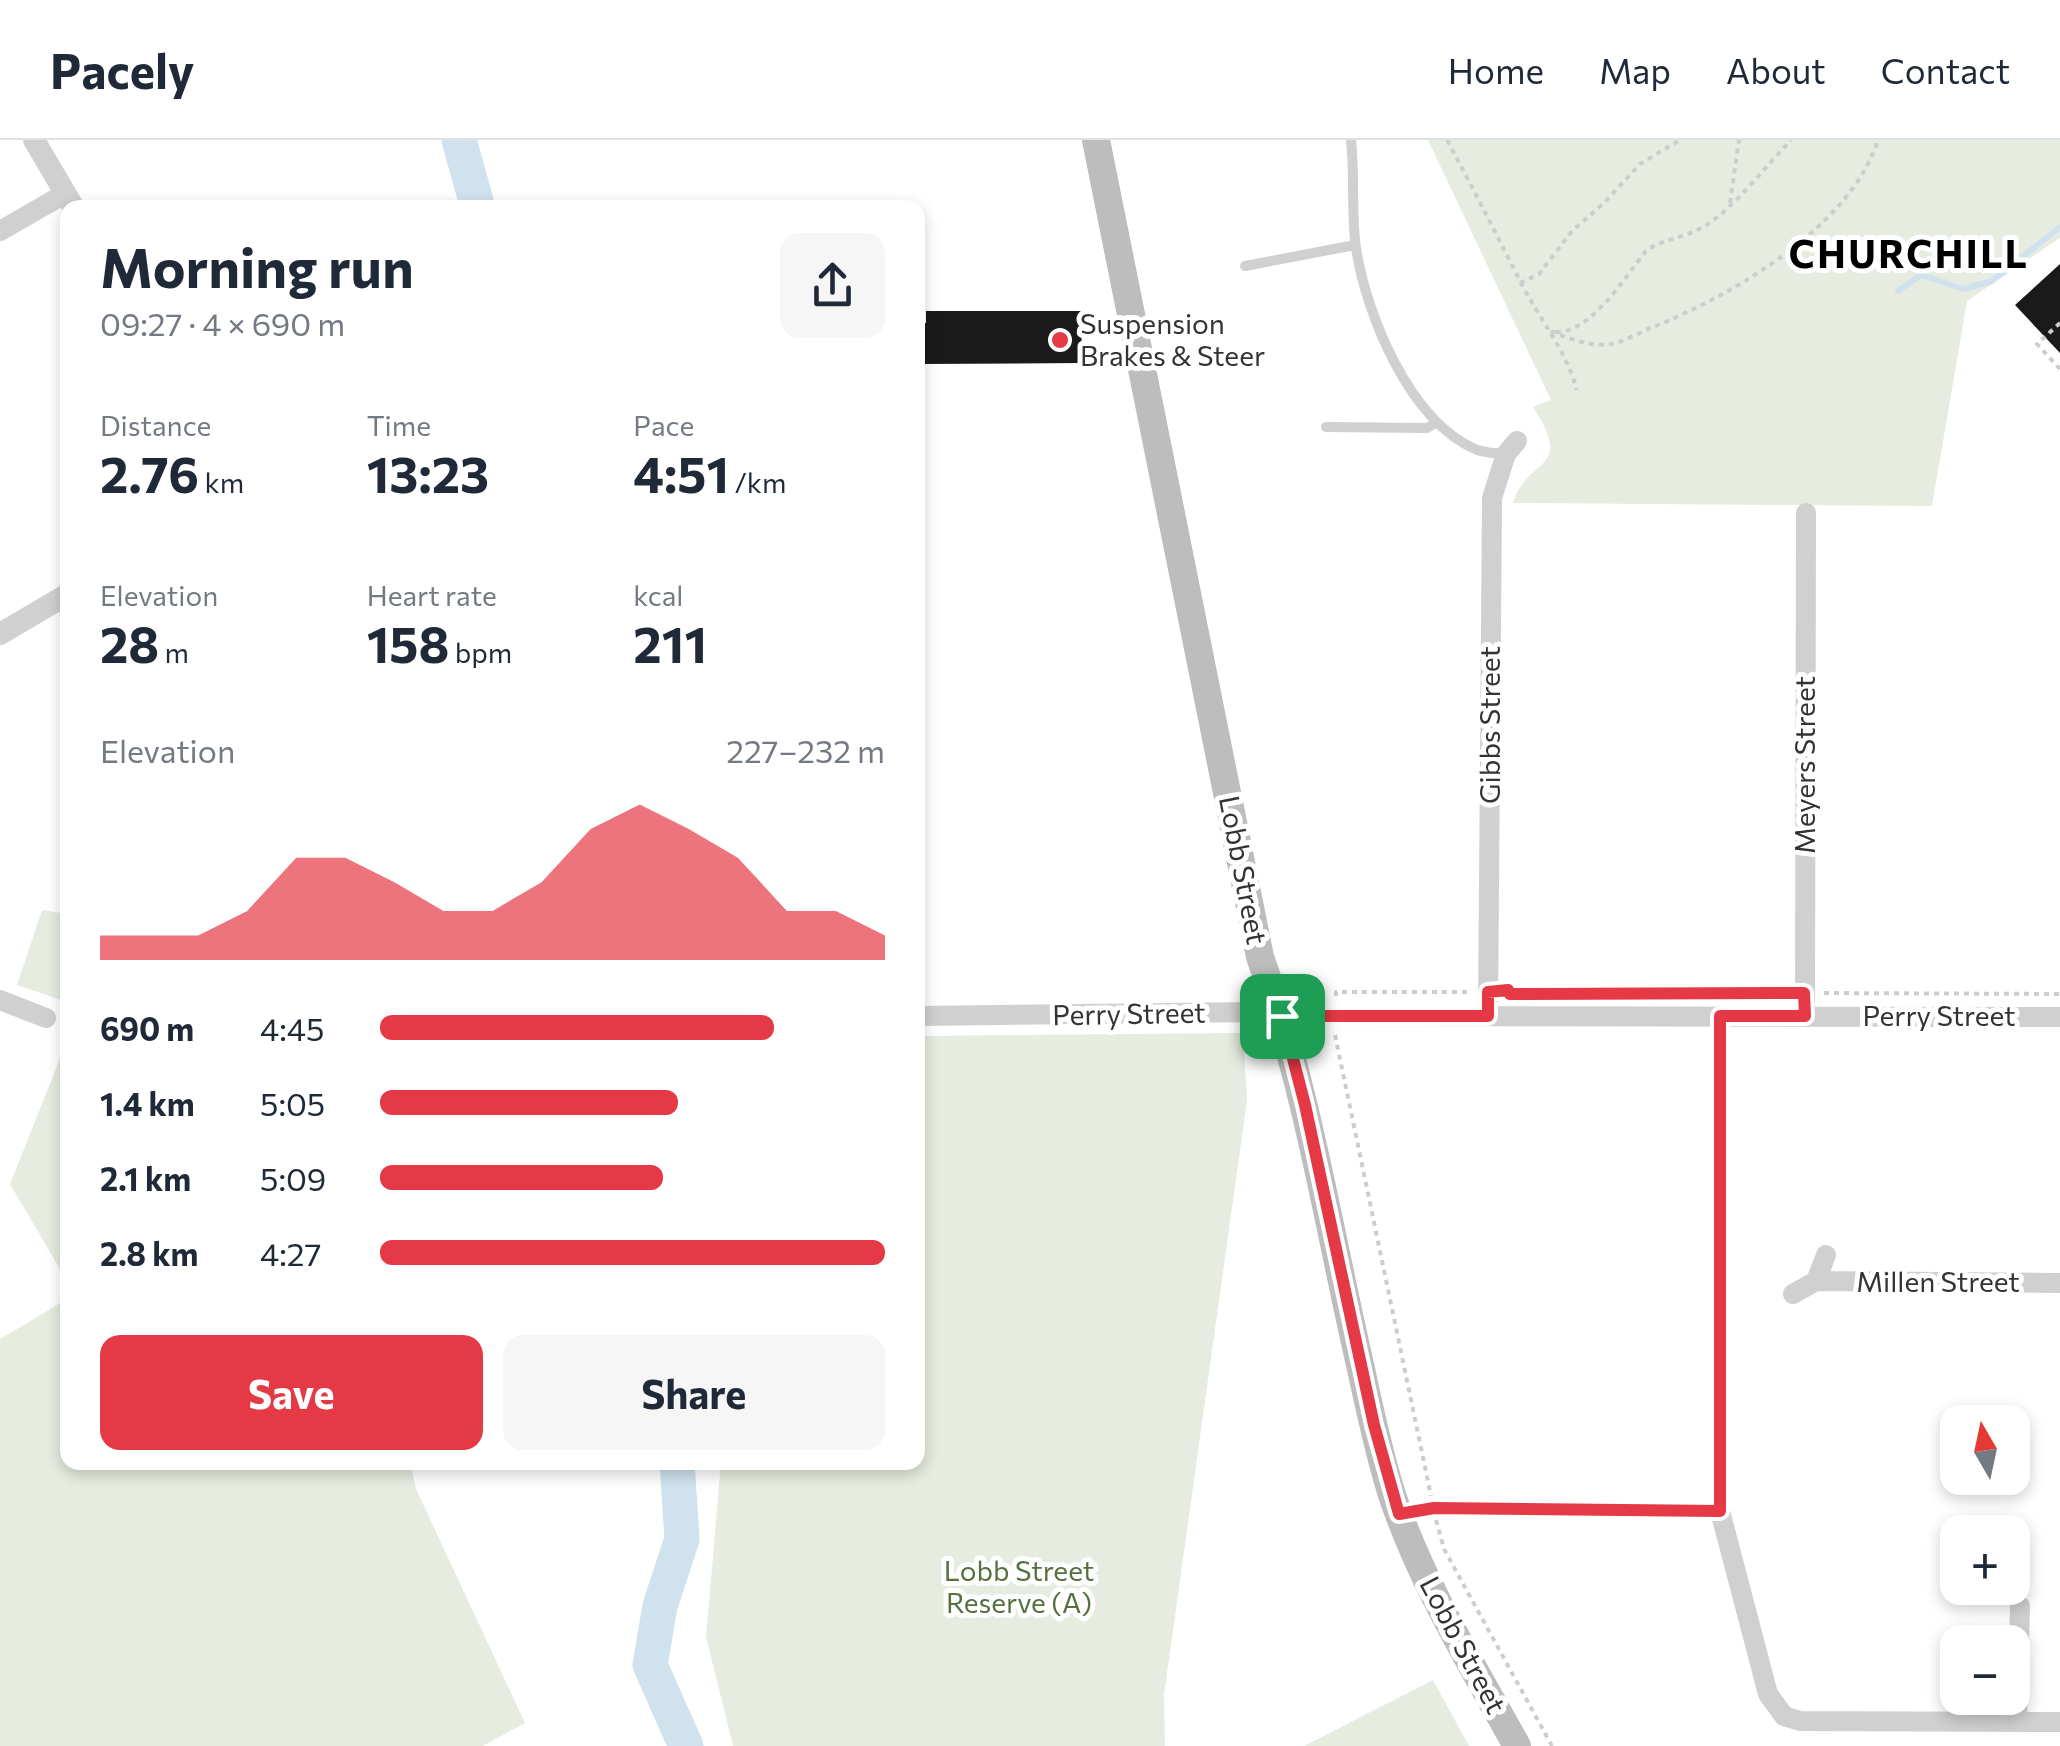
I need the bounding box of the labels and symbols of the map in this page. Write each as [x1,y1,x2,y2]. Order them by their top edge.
district label: CHURCHILL [1789,229,2029,276]
place label: Suspension Brakes & Steer [1080,306,1265,372]
marker: Suspension Brakes & Steer [1049,329,1071,351]
street label: Gibbs Street [1472,646,1506,804]
street label: Meyers Street [1787,676,1821,854]
street label: Lobb Street [1213,793,1275,947]
pin [1240,974,1325,1059]
street label: Perry Street [1052,995,1206,1031]
street label: Perry Street [1862,998,2016,1032]
street label: Millen Street [1856,1264,2020,1298]
north arrow [1940,1405,2030,1495]
park label: Lobb Street Reserve (A) [944,1553,1094,1619]
street label: Lobb Street [1414,1570,1514,1719]

